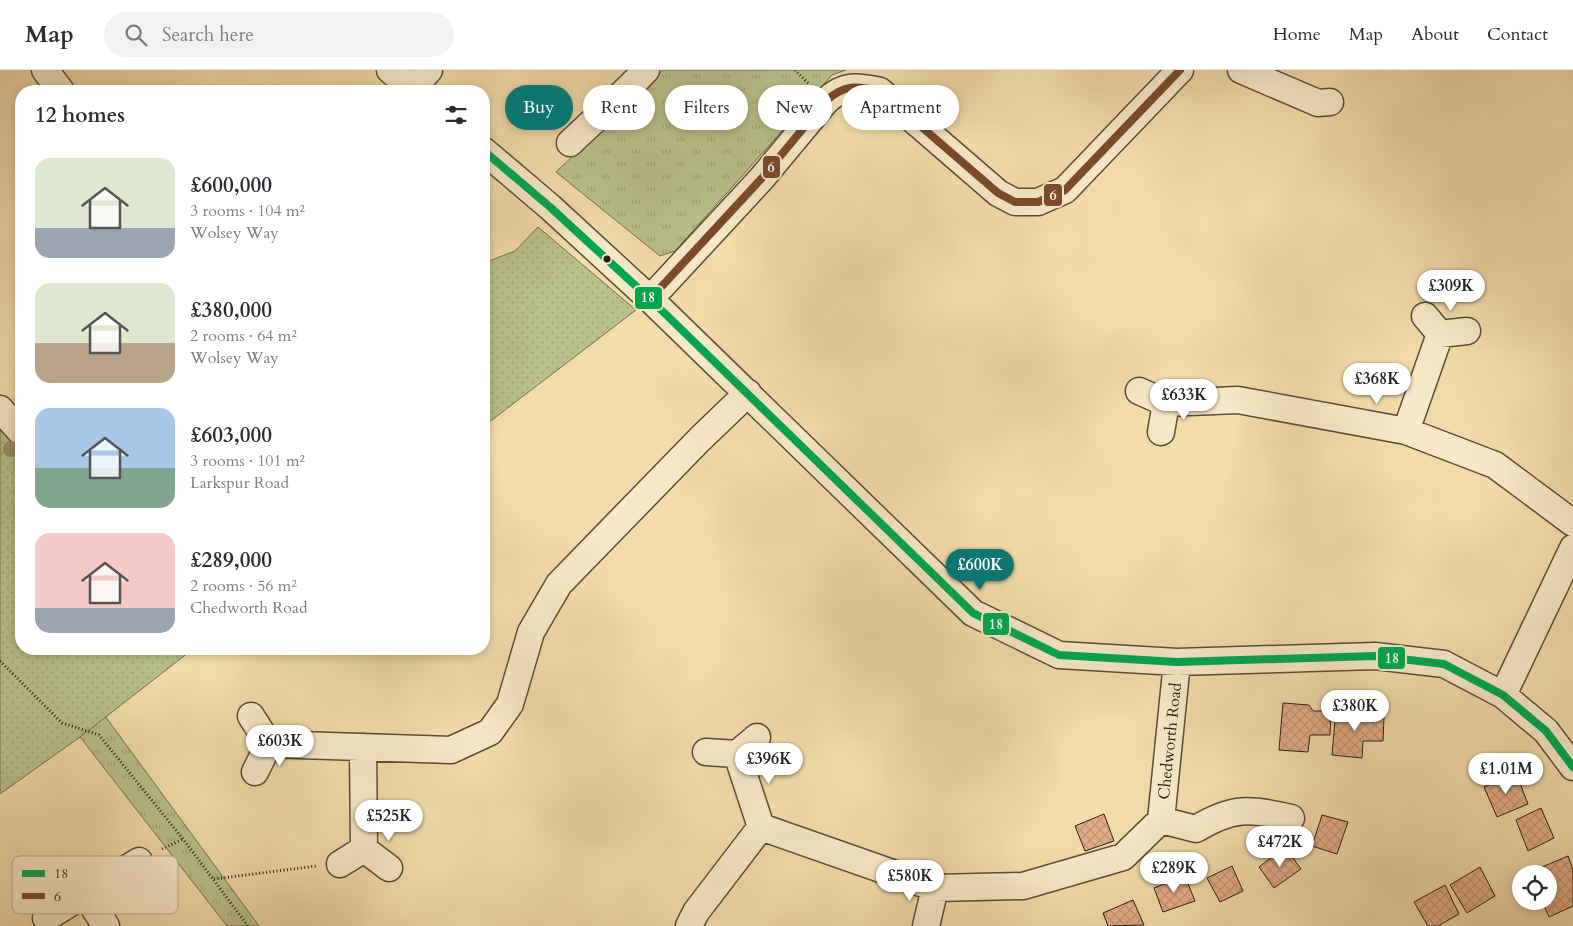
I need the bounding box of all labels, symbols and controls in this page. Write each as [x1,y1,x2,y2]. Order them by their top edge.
search box [104,12,454,57]
text: Map [25,18,74,51]
icon: search [122,21,150,49]
text: Search here [162,22,254,48]
text: Home [1273,22,1321,47]
text: Map [1349,22,1383,47]
text: About [1411,22,1459,47]
text: Contact [1487,22,1548,47]
chip: Buy [505,85,573,130]
chip: Rent [583,85,655,130]
chip: Filters [665,85,748,130]
chip: New [758,85,832,130]
chip: Apartment [842,85,959,130]
text: 12 homes [35,101,125,130]
icon: filters [442,101,470,129]
line badge: 6 [762,155,781,179]
text: 6 [767,158,775,177]
text: £600,000 [190,171,272,200]
icon: home [75,178,135,238]
line badge: 6 [1043,183,1063,207]
text: 6 [1049,186,1057,205]
text: 3 rooms · 104 m² [190,200,305,222]
text: Wolsey Way [190,222,279,244]
unlabelled marker [602,254,612,264]
pin: £309K [1416,270,1486,312]
text: £309K [1428,275,1474,297]
line badge: 18 [634,286,663,310]
text: 18 [641,288,655,307]
text: £380,000 [190,296,272,325]
icon: home [75,303,135,363]
text: 2 rooms · 64 m² [190,325,297,347]
text: Wolsey Way [190,347,279,369]
pin: £368K [1342,362,1412,405]
text: £368K [1354,368,1400,390]
pin: £633K [1149,378,1219,421]
text: £633K [1161,384,1207,406]
text: £603,000 [190,421,272,450]
icon: home [75,428,135,488]
text: 3 rooms · 101 m² [190,450,305,472]
text: Larkspur Road [190,472,289,494]
text: £289,000 [190,546,272,575]
pin: £600K [945,548,1015,591]
icon: home [75,553,135,613]
text: £600K [957,554,1003,576]
text: 2 rooms · 56 m² [190,575,297,597]
text: Chedworth Road [190,597,307,619]
line badge: 18 [982,612,1010,636]
text: 18 [989,615,1003,634]
line badge: 18 [1377,646,1406,670]
text: 18 [1385,649,1399,668]
street label: Chedworth Road [1153,681,1187,801]
pin: £380K [1320,690,1390,732]
text: £380K [1332,695,1378,717]
pin: £603K [245,724,315,767]
text: £603K [257,730,303,752]
pin: £396K [734,742,804,785]
text: £396K [746,748,792,770]
pin: £1.01M [1465,752,1547,795]
text: £1.01M [1479,758,1533,780]
pin: £525K [354,800,424,842]
text: £525K [366,805,412,827]
pin: £472K [1245,826,1315,868]
text: £472K [1257,831,1303,853]
pin: £289K [1139,852,1209,894]
legend [12,856,178,914]
text: £289K [1151,857,1197,879]
pin: £580K [875,860,945,902]
text: 18 [54,864,68,883]
text: £580K [887,865,933,887]
map controls [1512,865,1557,910]
button: locate [1512,865,1557,910]
text: 6 [54,887,61,906]

